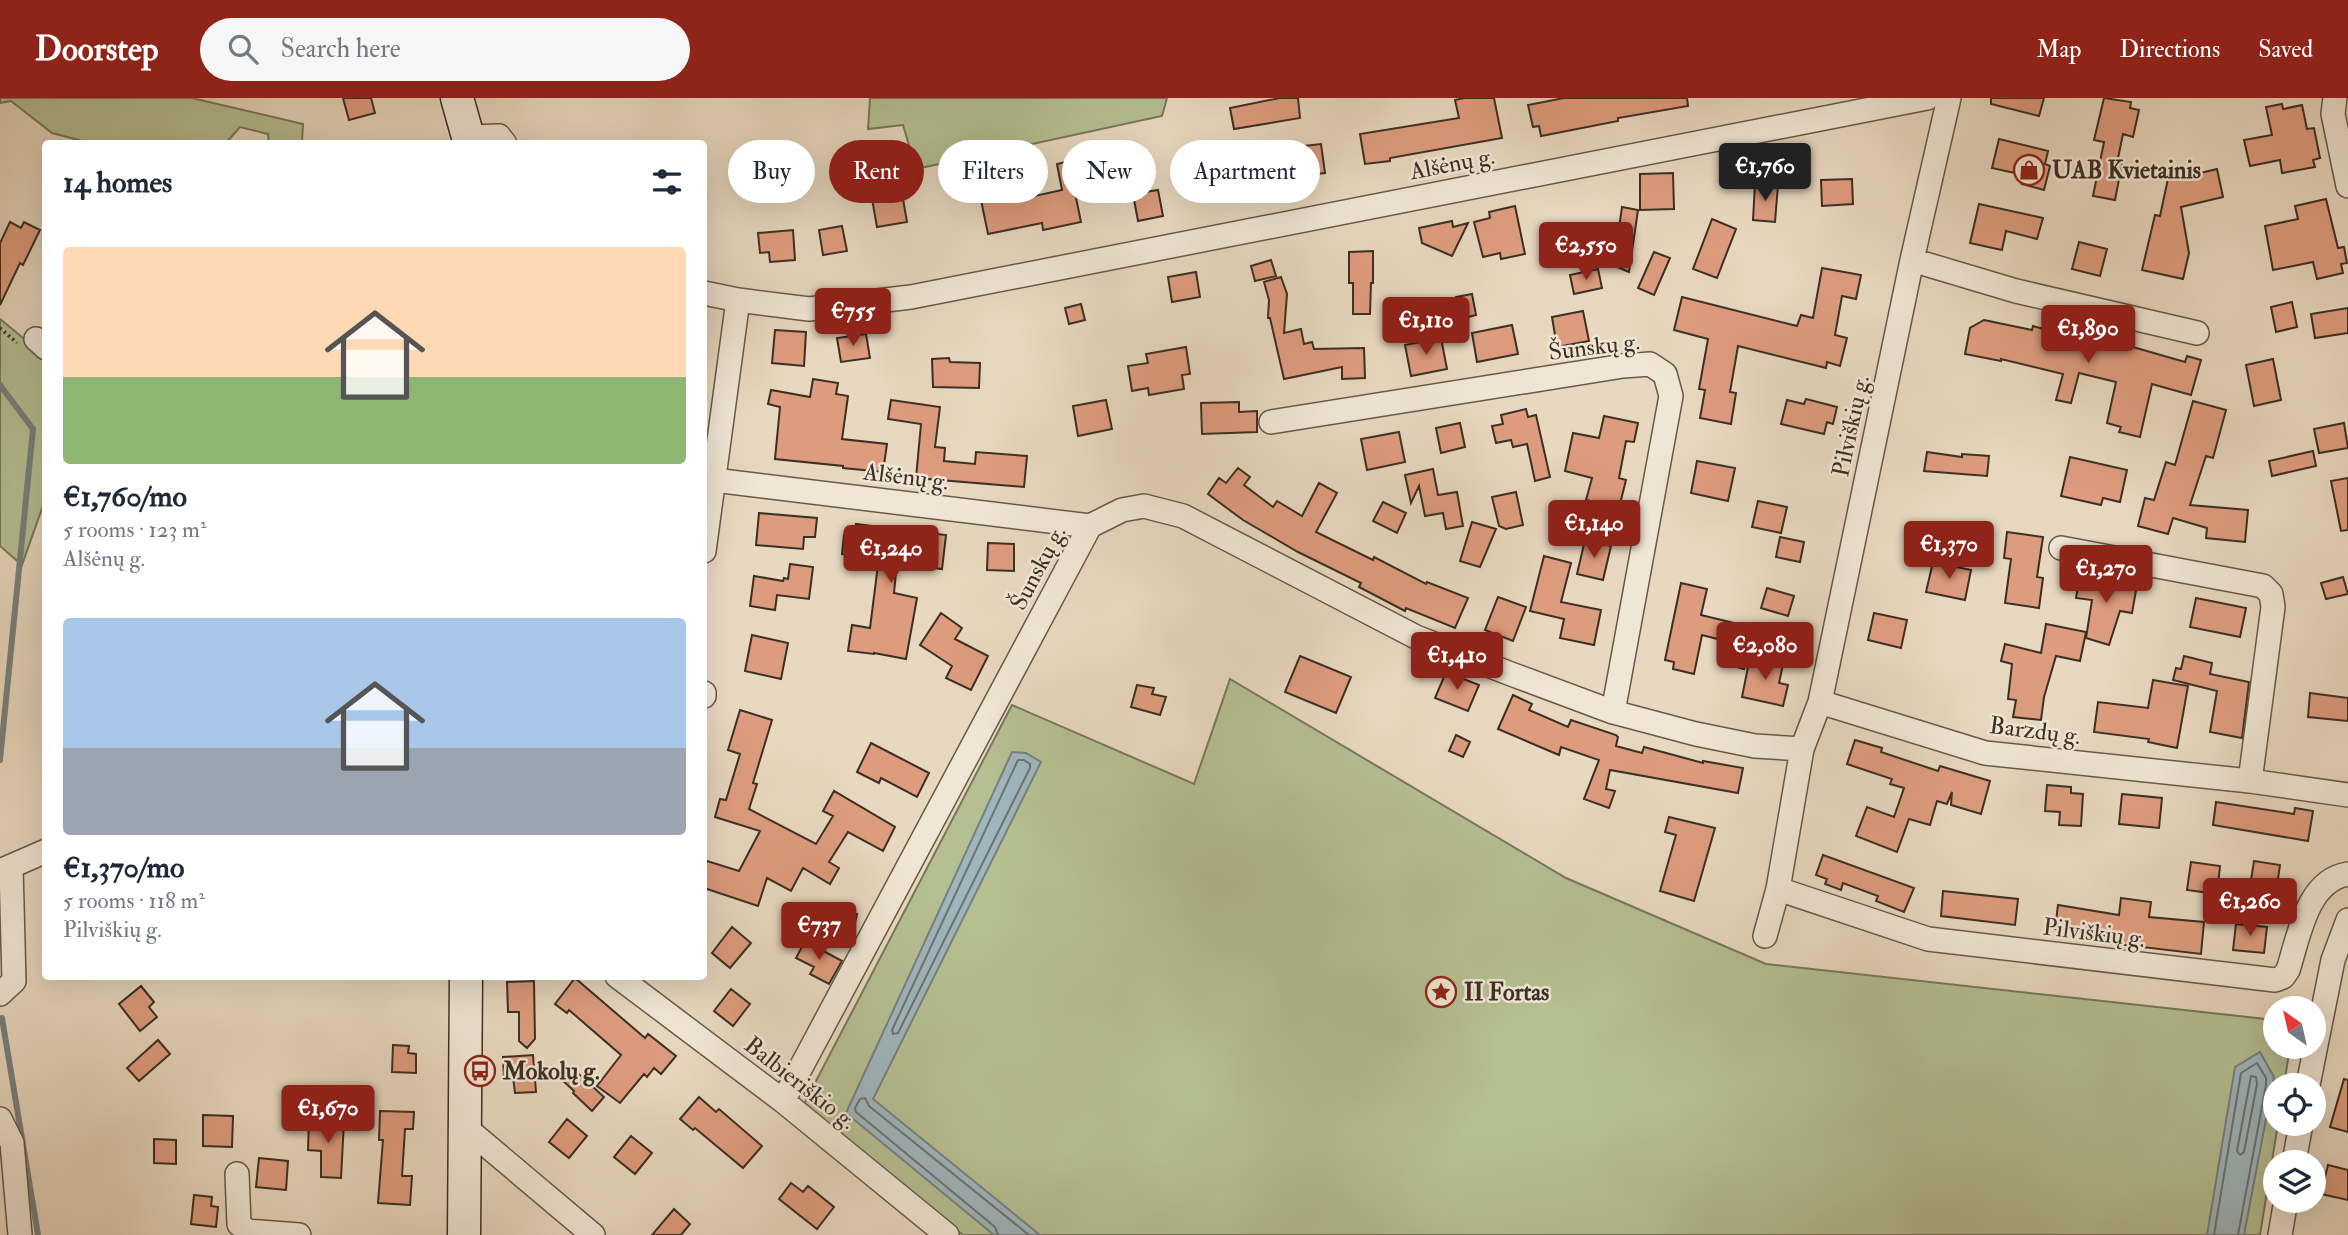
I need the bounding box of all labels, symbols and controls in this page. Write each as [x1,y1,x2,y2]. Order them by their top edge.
search box [200,18,690,81]
text: Doorstep [35,29,158,70]
icon: search [224,30,262,68]
text: Search here [280,33,401,65]
text: Map [2036,34,2081,65]
text: Directions [2119,34,2220,65]
text: Saved [2258,34,2313,65]
chip: Buy [728,140,815,203]
chip: Rent [829,140,924,203]
chip: Filters [938,140,1048,203]
chip: New [1062,140,1156,203]
chip: Apartment [1170,140,1320,203]
street label: Alšėnų g. [1406,141,1497,188]
pin: €1,760 [1708,144,1822,203]
text: €1,760 [1735,151,1795,180]
shop icon: UAB Kvietainis [2012,153,2046,187]
place label: UAB Kvietainis [2052,155,2201,186]
icon: filters [648,163,686,201]
text: 14 homes [63,164,172,201]
pin: €2,550 [1529,222,1643,282]
text: €2,550 [1555,230,1617,259]
pin: €755 [812,288,894,348]
icon: home [312,292,438,418]
text: €755 [831,296,875,325]
pin: €1,110 [1369,298,1483,357]
text: €1,110 [1398,305,1454,334]
pin: €1,890 [2031,306,2145,365]
text: €1,890 [2057,313,2119,342]
street label: Šunskų g. [1547,325,1641,368]
street label: Pilviškių g. [1825,372,1877,480]
street label: Alšėnų g. [861,456,950,498]
text: €1,760/mo [63,478,187,515]
pin: €1,140 [1537,500,1651,560]
text: €1,140 [1564,508,1624,537]
text: 5 rooms · 123 m² [63,515,206,544]
street label: Šunskų g. [1002,520,1073,616]
pin: €1,370 [1892,522,2006,581]
pin: €1,240 [834,526,948,585]
text: €1,370 [1920,529,1978,558]
text: €1,240 [860,533,922,562]
text: Alšėnų g. [63,544,145,573]
pin: €1,270 [2049,546,2163,605]
text: €1,270 [2075,553,2137,582]
pin: €2,080 [1708,622,1822,682]
text: €2,080 [1733,630,1797,659]
pin: €1,410 [1400,632,1514,692]
text: €1,410 [1427,640,1487,669]
icon: home [312,663,438,789]
street label: Barzdų g. [1988,710,2082,752]
text: €1,370/mo [63,849,184,886]
pin: €1,260 [2193,878,2307,938]
text: 5 rooms · 118 m² [63,886,205,915]
text: €1,260 [2219,886,2281,915]
pin: €737 [778,902,860,962]
text: €737 [797,910,841,939]
street label: Pilviškių g. [2041,911,2147,955]
text: Pilviškių g. [63,915,162,944]
place icon: II Fortas [1424,975,1458,1009]
place label: II Fortas [1464,977,1549,1008]
north arrow [2263,996,2326,1059]
map controls [2263,996,2326,1213]
street label: Balbieriškio g. [738,1030,862,1136]
bus stop icon: Mokolų g. [463,1054,497,1088]
place label: Mokolų g. [502,1056,600,1087]
button: locate [2263,1073,2326,1136]
pin: €1,670 [271,1086,385,1145]
text: €1,670 [297,1093,359,1122]
button: layers [2263,1150,2326,1213]

